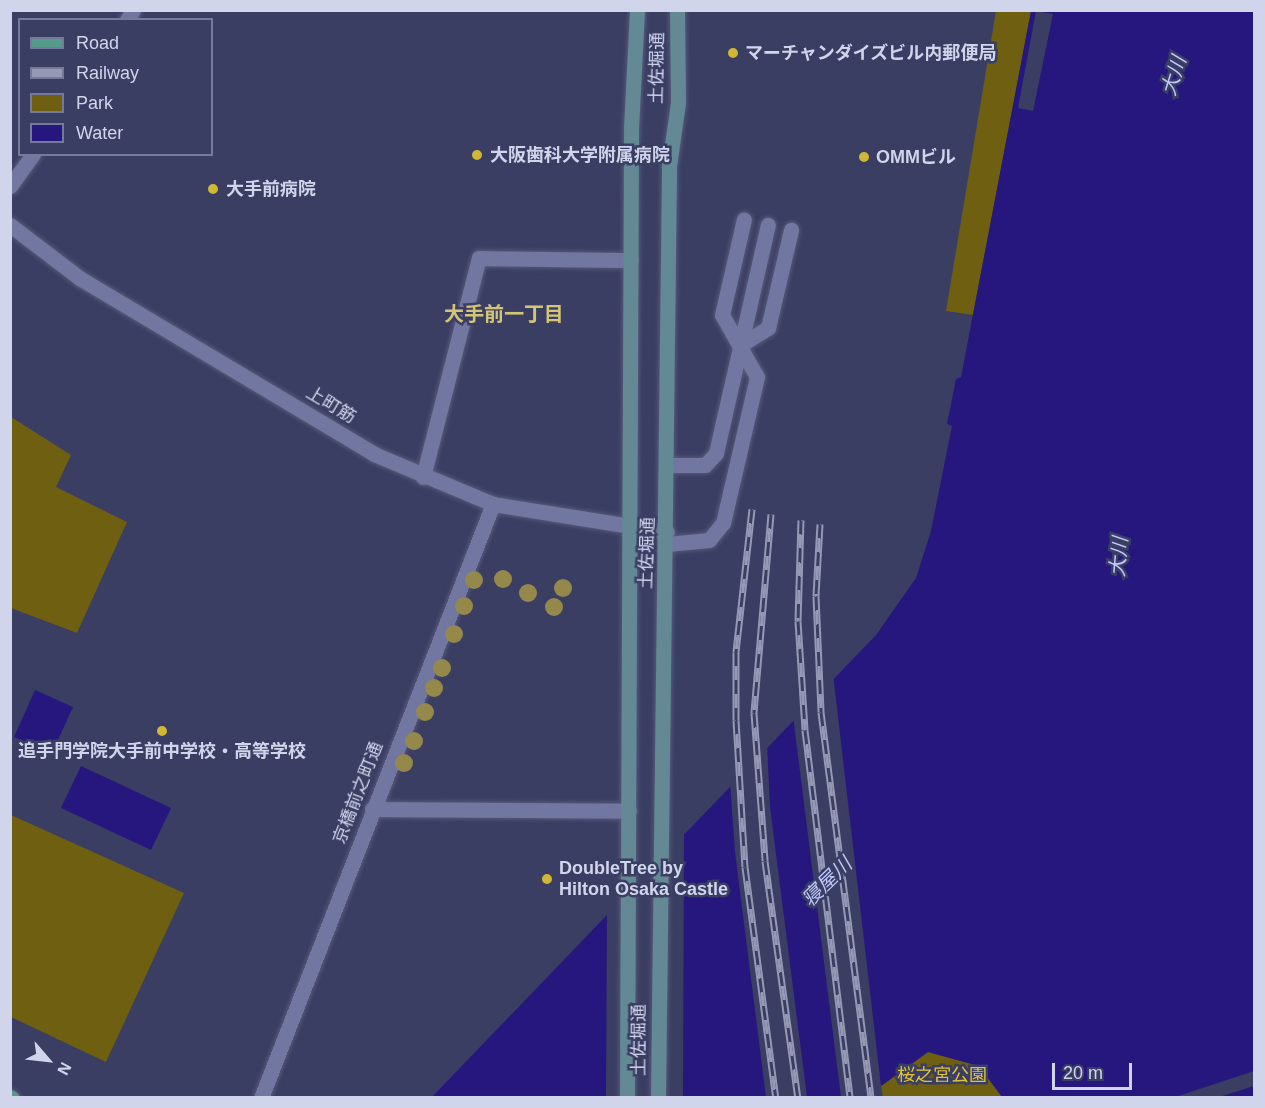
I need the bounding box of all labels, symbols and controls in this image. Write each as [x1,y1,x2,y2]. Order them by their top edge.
legend [18,18,213,156]
street label: 土佐堀通 [646,32,668,104]
text: Road [76,33,119,53]
place label: マーチャンダイズビル内郵便局 [745,42,997,64]
marker: マーチャンダイズビル内郵便局 [726,46,740,60]
water label: 大川 [1157,53,1191,99]
text: Railway [76,63,139,83]
text: Park [76,93,113,113]
text: Water [76,123,123,143]
place label: 大阪歯科大学附属病院 [490,144,670,166]
marker: 大阪歯科大学附属病院 [468,146,486,164]
place label: OMMビル [876,146,956,168]
marker: OMMビル [857,150,871,164]
place label: 大手前病院 [226,178,316,200]
marker: 大手前病院 [204,180,222,198]
district label: 大手前一丁目 [444,302,564,326]
street label: 上町筋 [302,382,360,428]
street label: 土佐堀通 [635,517,659,589]
water label: 大川 [1105,536,1133,578]
marker: 追手門学院大手前中学校・高等学校 [155,724,169,738]
street label: 京橋前之町通 [329,739,387,847]
place label: 追手門学院大手前中学校・高等学校 [18,740,306,762]
water label: 寝屋川 [797,853,857,911]
place label: DoubleTree by Hilton Osaka Castle [559,858,728,900]
marker: DoubleTree by Hilton Osaka Castle [540,872,554,886]
street label: 土佐堀通 [628,1004,650,1076]
north arrow [18,1030,78,1090]
scale bar [1055,1051,1134,1089]
text: N [54,1060,75,1078]
text: 20 m [1063,1063,1103,1083]
park label: 桜之宮公園 [897,1064,987,1086]

